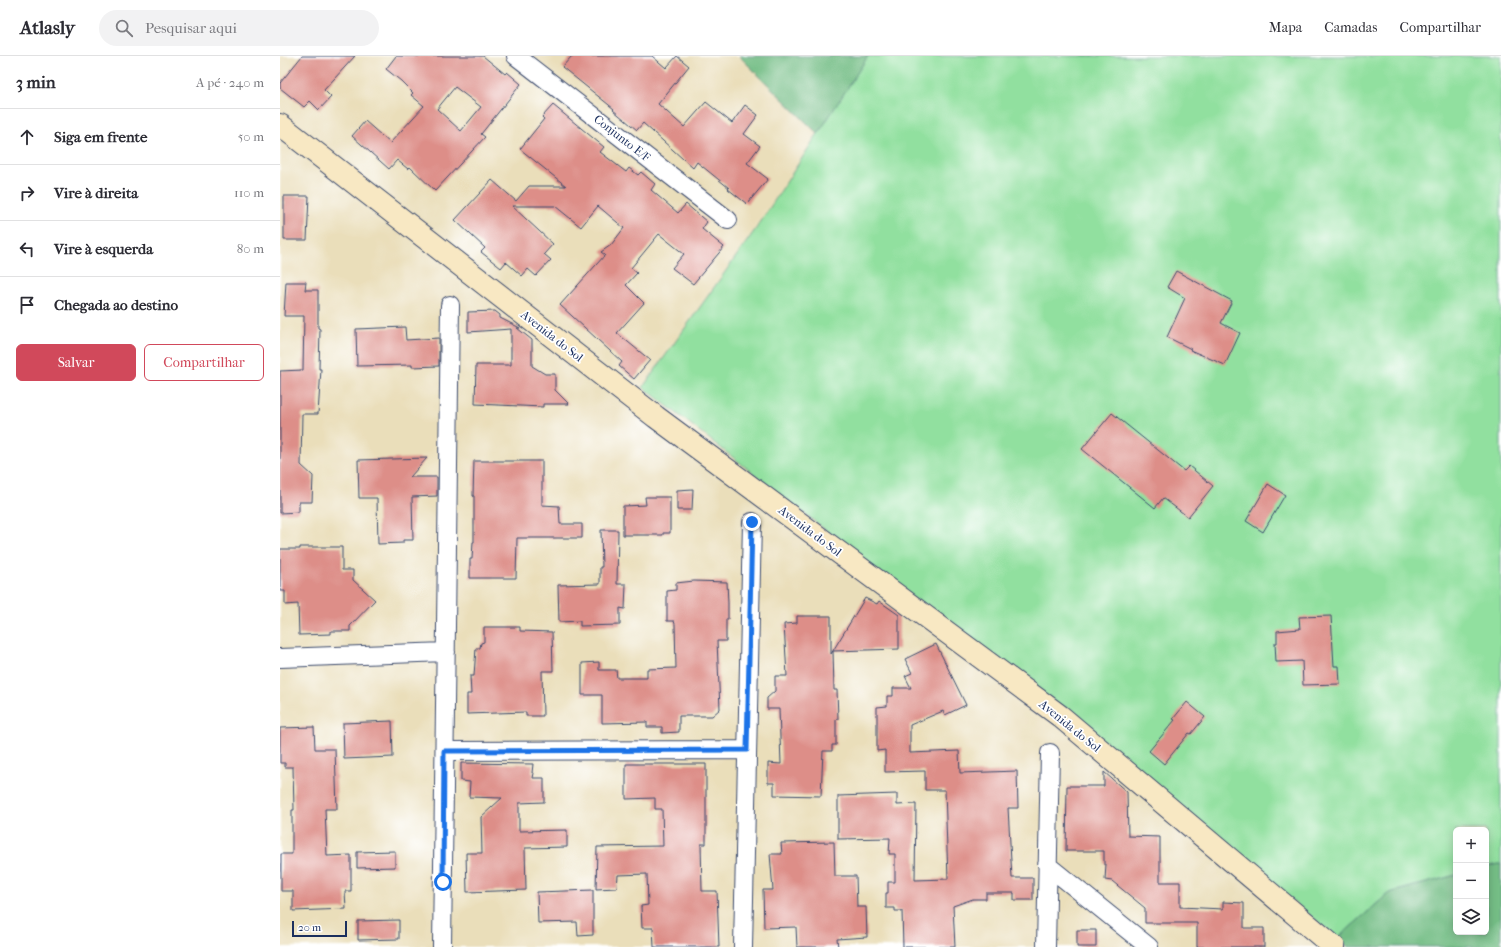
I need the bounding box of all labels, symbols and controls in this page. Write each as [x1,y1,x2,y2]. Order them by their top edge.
search box [99,10,379,46]
text: Atlasly [20,17,75,39]
icon: search [113,17,135,39]
text: Pesquisar aqui [145,19,237,37]
text: Mapa [1269,19,1302,36]
text: Camadas [1324,19,1378,36]
text: Compartilhar [1400,19,1481,36]
text: 3 min [16,72,56,92]
text: A pé · 240 m [196,75,264,90]
street label: Conjunto E/F [591,112,653,165]
icon: ahead [16,126,38,148]
text: Siga em frente [54,128,147,146]
text: 50 m [238,129,264,144]
icon: right [16,182,38,204]
text: Vire à direita [54,184,138,202]
text: 110 m [234,185,264,200]
icon: left [16,238,38,260]
text: Vire à esquerda [54,240,153,258]
text: 80 m [237,241,264,256]
icon: arrive [16,294,38,316]
text: Chegada ao destino [54,296,178,314]
street label: Avenida do Sol [517,307,586,365]
button: Salvar [16,344,136,381]
button: Compartilhar [144,344,264,381]
street label: Avenida do Sol [775,502,845,560]
route end [743,513,761,531]
street label: Avenida do Sol [1036,696,1104,755]
map controls [1453,827,1489,935]
button: + [1453,827,1489,863]
button: − [1453,863,1489,899]
route start [434,873,452,891]
button: layers [1453,899,1489,935]
scale bar [292,919,347,938]
text: 20 m [298,921,321,934]

